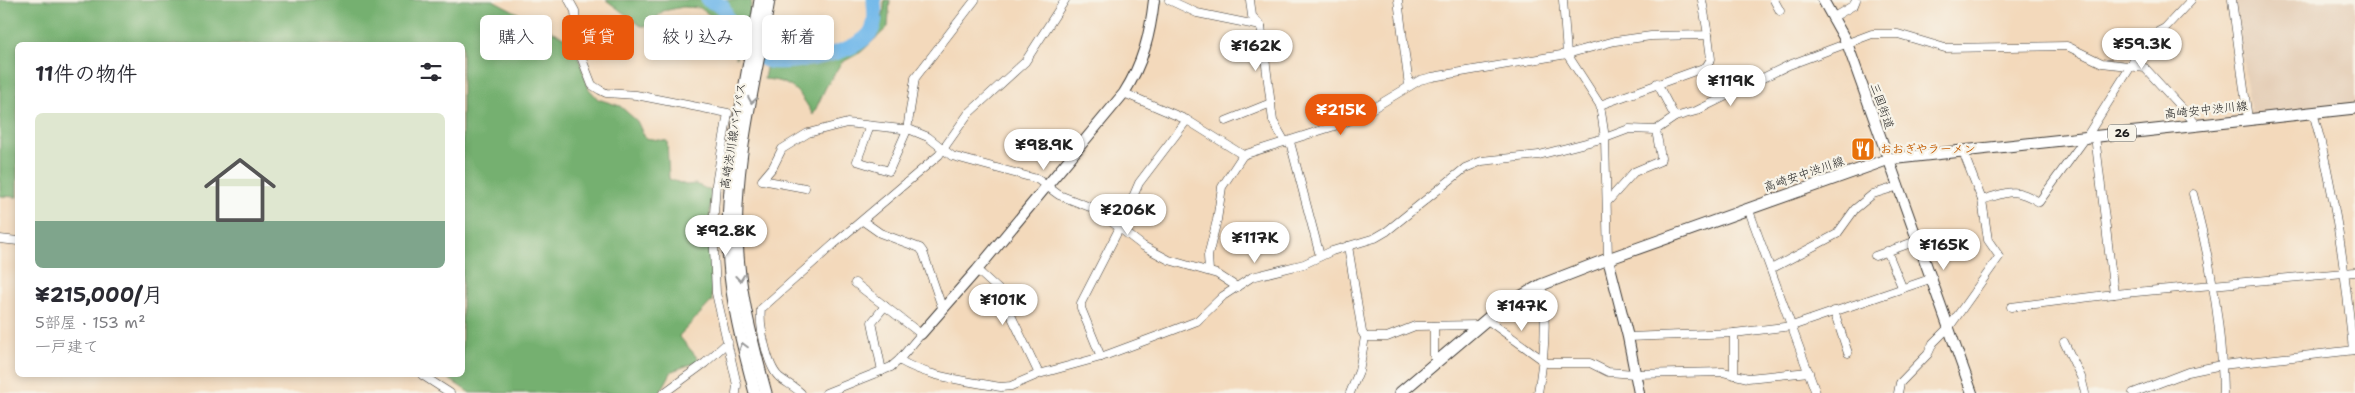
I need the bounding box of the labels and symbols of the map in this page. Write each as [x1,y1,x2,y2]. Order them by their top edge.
pin: ¥59.3K [2101,28,2183,70]
pin: ¥162K [1221,30,1291,72]
pin: ¥119K [1696,64,1766,107]
street label: 三国街道 [1866,81,1898,131]
street label: 高崎渋川線バイパス [717,82,749,190]
pin: ¥215K [1306,94,1376,136]
one-way arrow [747,95,757,104]
street label: 高崎安中渋川線 [2163,98,2249,122]
road number: 26 [2108,125,2136,142]
pin: ¥98.9K [1003,128,1085,171]
restaurant icon: おおぎやラーメン [1850,136,1876,162]
place label: おおぎやラーメン [1880,141,1976,157]
street label: 高崎安中渋川線 [1762,153,1846,195]
pin: ¥206K [1093,194,1163,236]
pin: ¥92.8K [685,214,767,257]
pin: ¥117K [1220,222,1290,264]
pin: ¥165K [1909,228,1979,271]
one-way arrow [734,275,745,283]
pin: ¥101K [968,284,1038,326]
pin: ¥147K [1487,290,1557,332]
one-way arrow [738,342,748,350]

